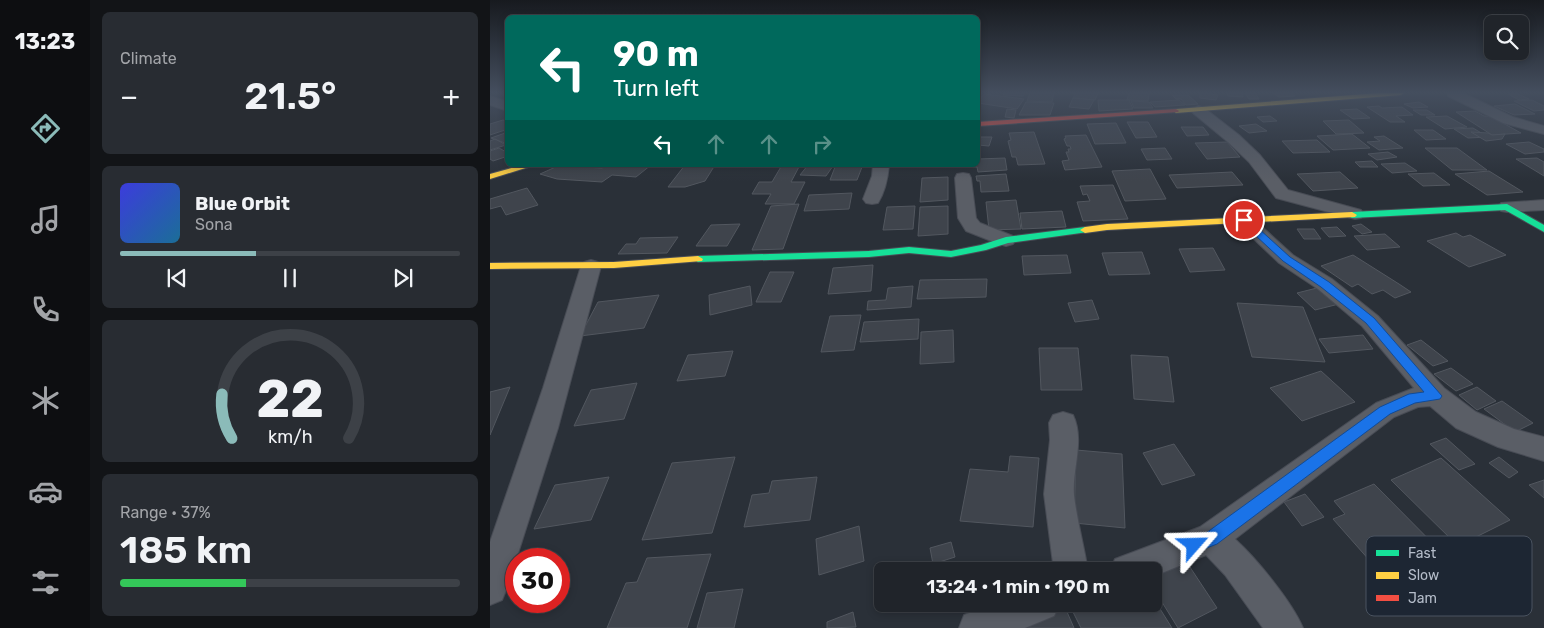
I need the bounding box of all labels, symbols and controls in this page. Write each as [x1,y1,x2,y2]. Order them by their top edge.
map controls [1484,15,1529,60]
button: search [1484,15,1529,60]
text: 13:23 [15,28,75,55]
text: 90 m [613,33,699,75]
icon: left [530,35,595,100]
text: Climate [120,49,177,68]
text: 21.5° [244,73,336,119]
text: Turn left [613,75,699,102]
text: − [120,80,138,113]
text: + [443,80,460,113]
icon: directions [28,111,63,146]
icon: left [649,130,677,158]
icon: ahead [702,130,730,158]
icon: ahead [755,130,783,158]
icon: right [808,130,836,158]
text: Blue Orbit [195,192,290,215]
pin [1223,199,1265,241]
icon: music [28,202,63,237]
icon: arrive [1230,206,1258,234]
text: Sona [195,215,233,234]
icon: previous [163,264,191,292]
icon: pause [276,264,304,292]
icon: next [389,264,417,292]
icon: phone [28,292,63,327]
text: 22 [256,368,324,430]
icon: climate [28,383,63,418]
text: km/h [268,426,312,447]
icon: car [28,474,63,509]
text: Range · 37% [120,503,211,522]
position arrow [1167,518,1219,570]
text: 185 km [120,527,252,573]
legend [1366,536,1532,616]
text: Fast [1408,545,1437,562]
speed limit sign: 30 [505,548,570,613]
icon: filters [28,565,63,600]
text: Slow [1408,567,1439,584]
text: 13:24 · 1 min · 190 m [926,575,1110,598]
text: Jam [1408,590,1437,607]

